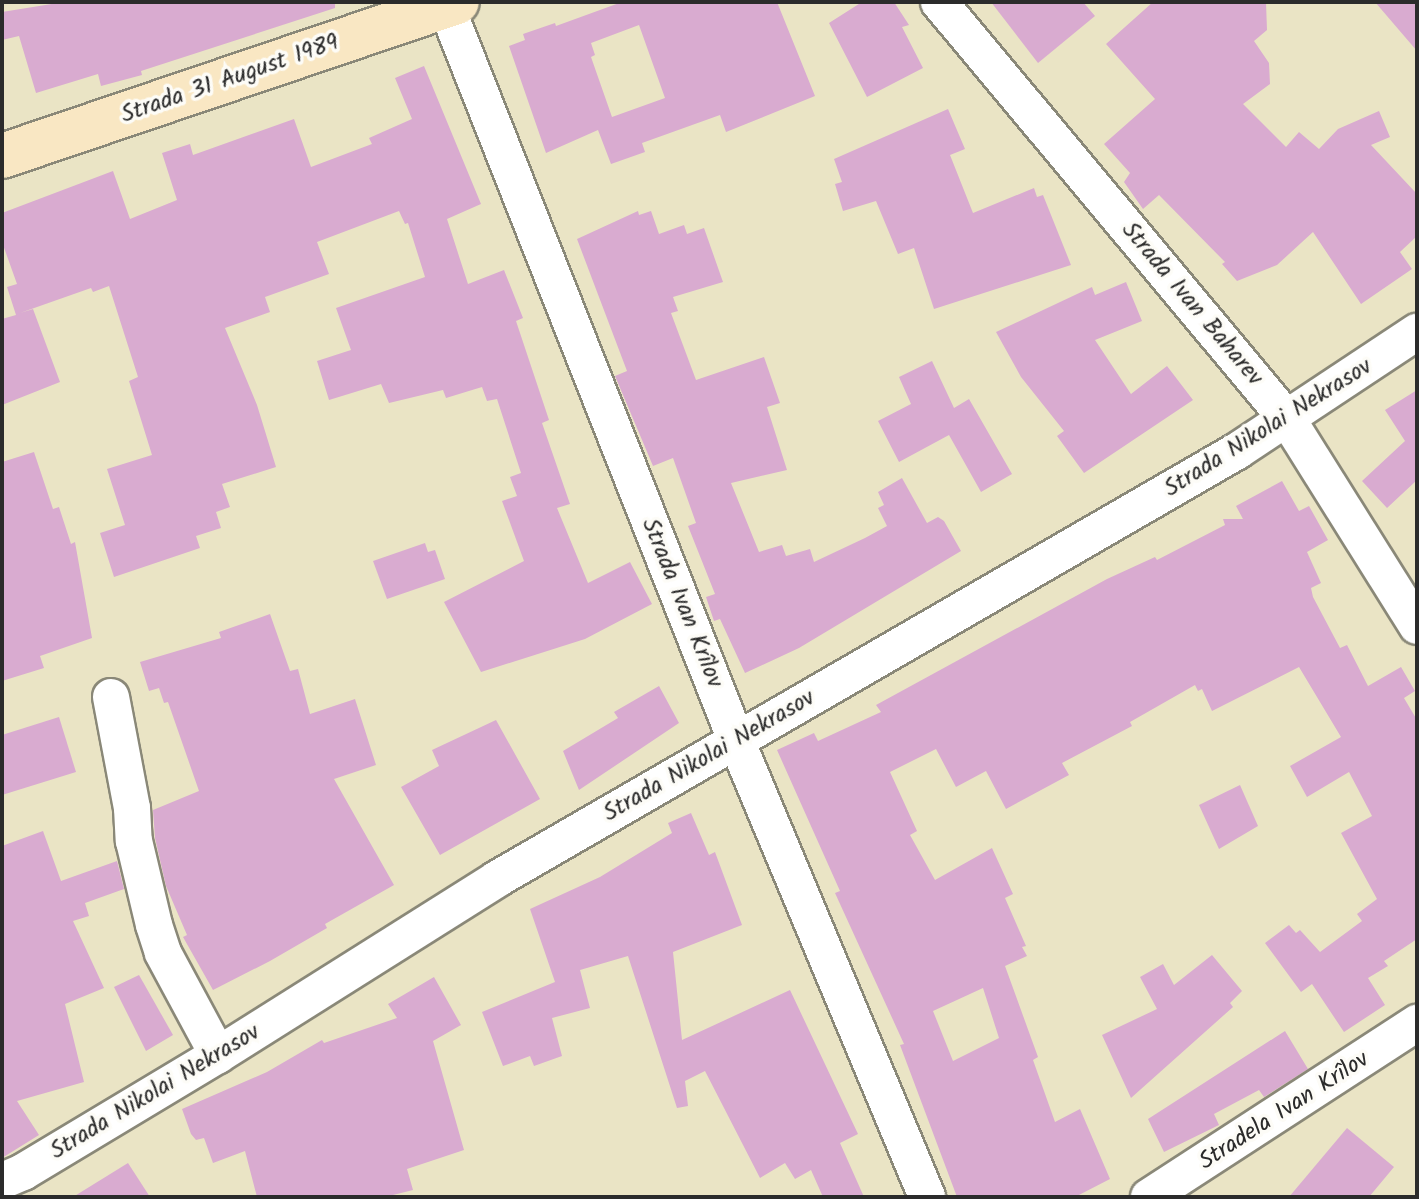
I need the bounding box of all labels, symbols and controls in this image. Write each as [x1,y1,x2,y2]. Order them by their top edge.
street label: Strada 31 August 1989 [117,28,343,130]
street label: Strada Ivan Baharev [1115,216,1269,392]
street label: Strada Nikolai Nekrasov [1159,352,1377,504]
street label: Strada Ivan Krîlov [635,514,729,692]
street label: Strada Nikolai Nekrasov [598,684,820,828]
street label: Strada Nikolai Nekrasov [45,1018,265,1166]
street label: Stradela Ivan Krîlov [1194,1045,1374,1177]

